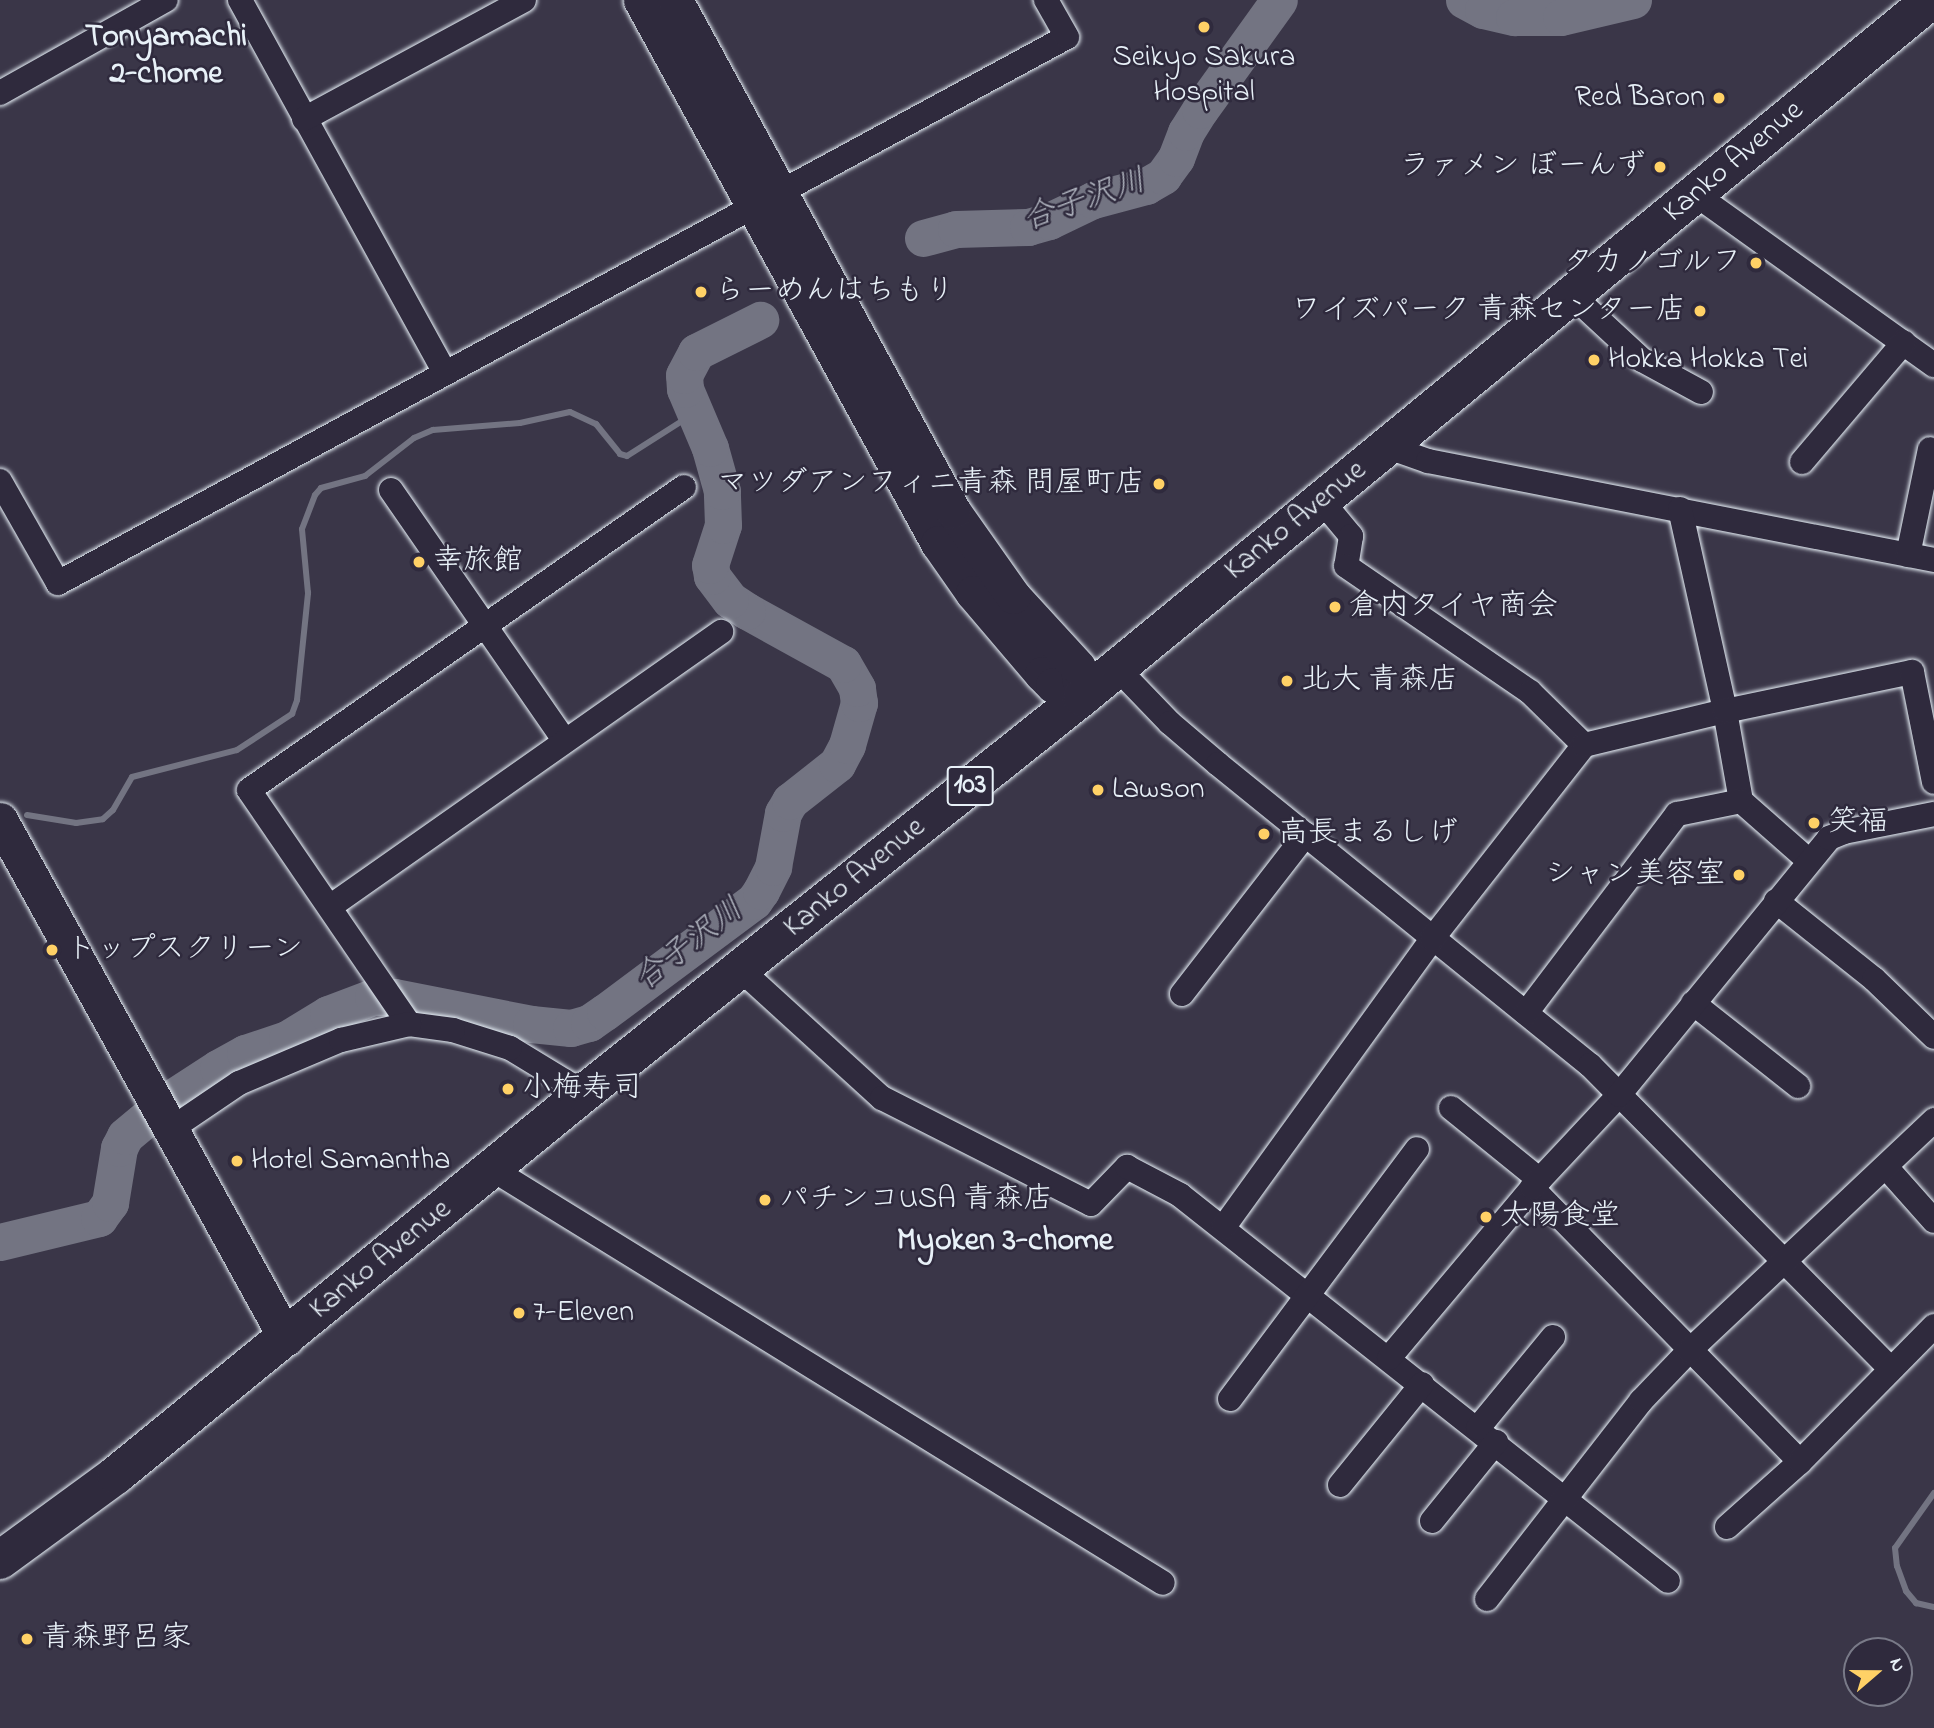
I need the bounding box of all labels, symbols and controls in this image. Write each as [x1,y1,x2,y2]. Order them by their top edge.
marker: Seikyo Sakura Hospital [1194,17,1214,37]
district label: Tonyamachi 2-chome [85,20,247,95]
place label: Seikyo Sakura Hospital [1112,40,1296,110]
place label: Red Baron [1575,80,1705,116]
marker: Red Baron [1711,90,1727,106]
street label: Kanko Avenue [1657,93,1811,231]
place label: ラァメン ぼーんず [1399,149,1646,185]
marker: ラァメン ぼーんず [1652,159,1668,175]
water label: 合子沢川 [1018,163,1152,241]
place label: タカノゴルフ [1562,245,1742,281]
marker: タカノゴルフ [1748,255,1764,271]
place label: らーめんはちもり [715,274,955,310]
marker: らーめんはちもり [693,284,709,300]
place label: ワイズパーク 青森センター店 [1289,293,1686,329]
marker: ワイズパーク 青森センター店 [1692,303,1708,319]
place label: Hokka Hokka Tei [1608,342,1808,378]
marker: Hokka Hokka Tei [1586,352,1602,368]
street label: Kanko Avenue [1218,453,1374,589]
place label: マツダアンフィニ青森 問屋町店 [718,466,1145,502]
marker: マツダアンフィニ青森 問屋町店 [1151,476,1167,492]
place label: 幸旅館 [433,544,523,580]
marker: 幸旅館 [411,554,427,570]
place label: 倉内タイヤ商会 [1349,589,1559,625]
marker: 倉内タイヤ商会 [1327,599,1343,615]
place label: 北大 青森店 [1301,663,1458,699]
marker: 北大 青森店 [1279,673,1295,689]
road number: 103 [946,762,995,810]
place label: Lawson [1112,772,1205,808]
marker: Lawson [1090,782,1106,798]
place label: 笑福 [1828,805,1888,841]
street label: Kanko Avenue [777,810,933,946]
marker: 笑福 [1806,815,1822,831]
place label: 高長まるしげ [1278,816,1458,852]
marker: 高長まるしげ [1256,826,1272,842]
place label: シャン美容室 [1545,857,1725,893]
marker: シャン美容室 [1731,867,1747,883]
water label: 合子沢川 [628,891,752,1001]
place label: トップスクリーン [66,932,306,968]
marker: トップスクリーン [44,942,60,958]
place label: 小梅寿司 [522,1071,642,1107]
marker: 小梅寿司 [500,1081,516,1097]
place label: Hotel Samantha [251,1143,450,1179]
marker: Hotel Samantha [229,1153,245,1169]
place label: パチンコUSA 青森店 [779,1182,1053,1218]
street label: Kanko Avenue [303,1192,459,1328]
marker: パチンコUSA 青森店 [757,1192,773,1208]
place label: 太陽食堂 [1500,1199,1620,1235]
marker: 太陽食堂 [1478,1209,1494,1225]
district label: Myoken 3-chome [897,1223,1113,1261]
place label: 7-Eleven [533,1295,634,1331]
marker: 7-Eleven [511,1305,527,1321]
place label: 青森野呂家 [41,1621,191,1657]
marker: 青森野呂家 [19,1631,35,1647]
north arrow [1843,1637,1913,1707]
text: N [1881,1655,1911,1676]

